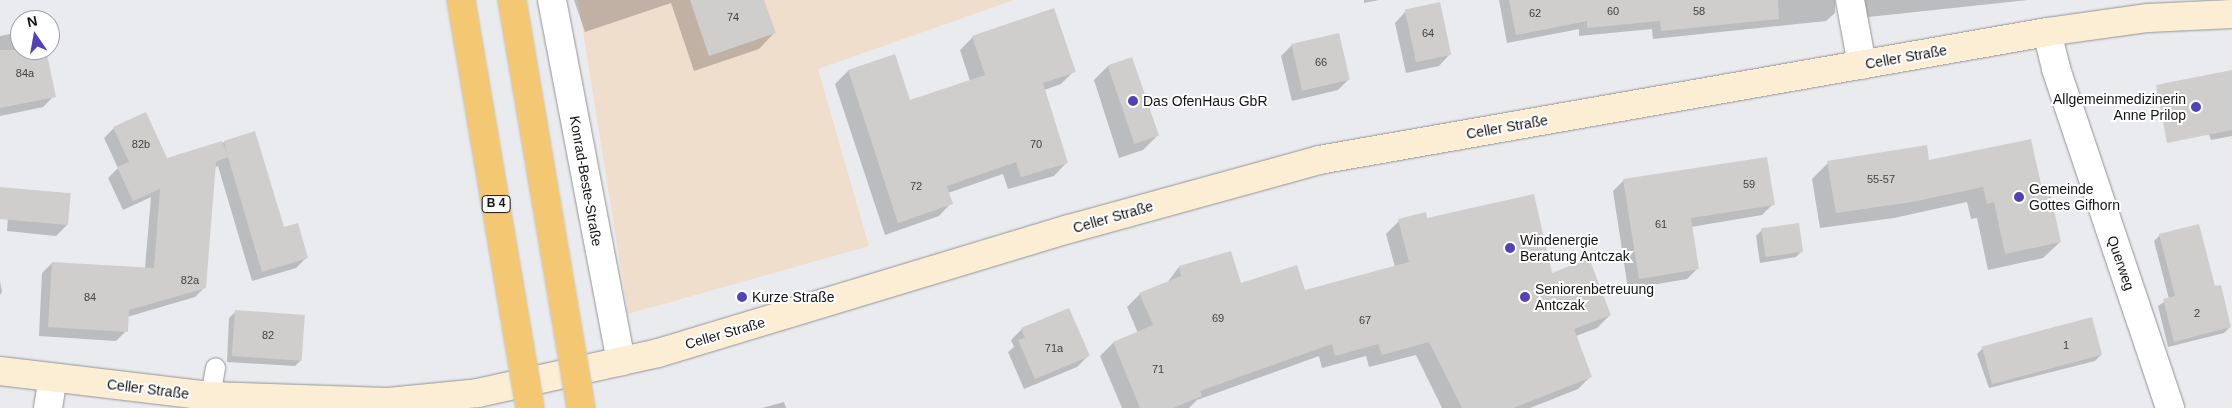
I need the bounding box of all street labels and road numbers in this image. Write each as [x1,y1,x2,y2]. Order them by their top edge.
street label: Celler Straße [1864,42,1948,72]
street label: Celler Straße [1465,112,1549,142]
street label: Konrad-Beste-Straße [566,114,606,248]
road number: B 4 [481,194,511,213]
street label: Celler Straße [1071,198,1155,236]
street label: Querweg [2104,233,2138,293]
street label: Celler Straße [683,314,767,352]
street label: Celler Straße [106,376,190,402]

